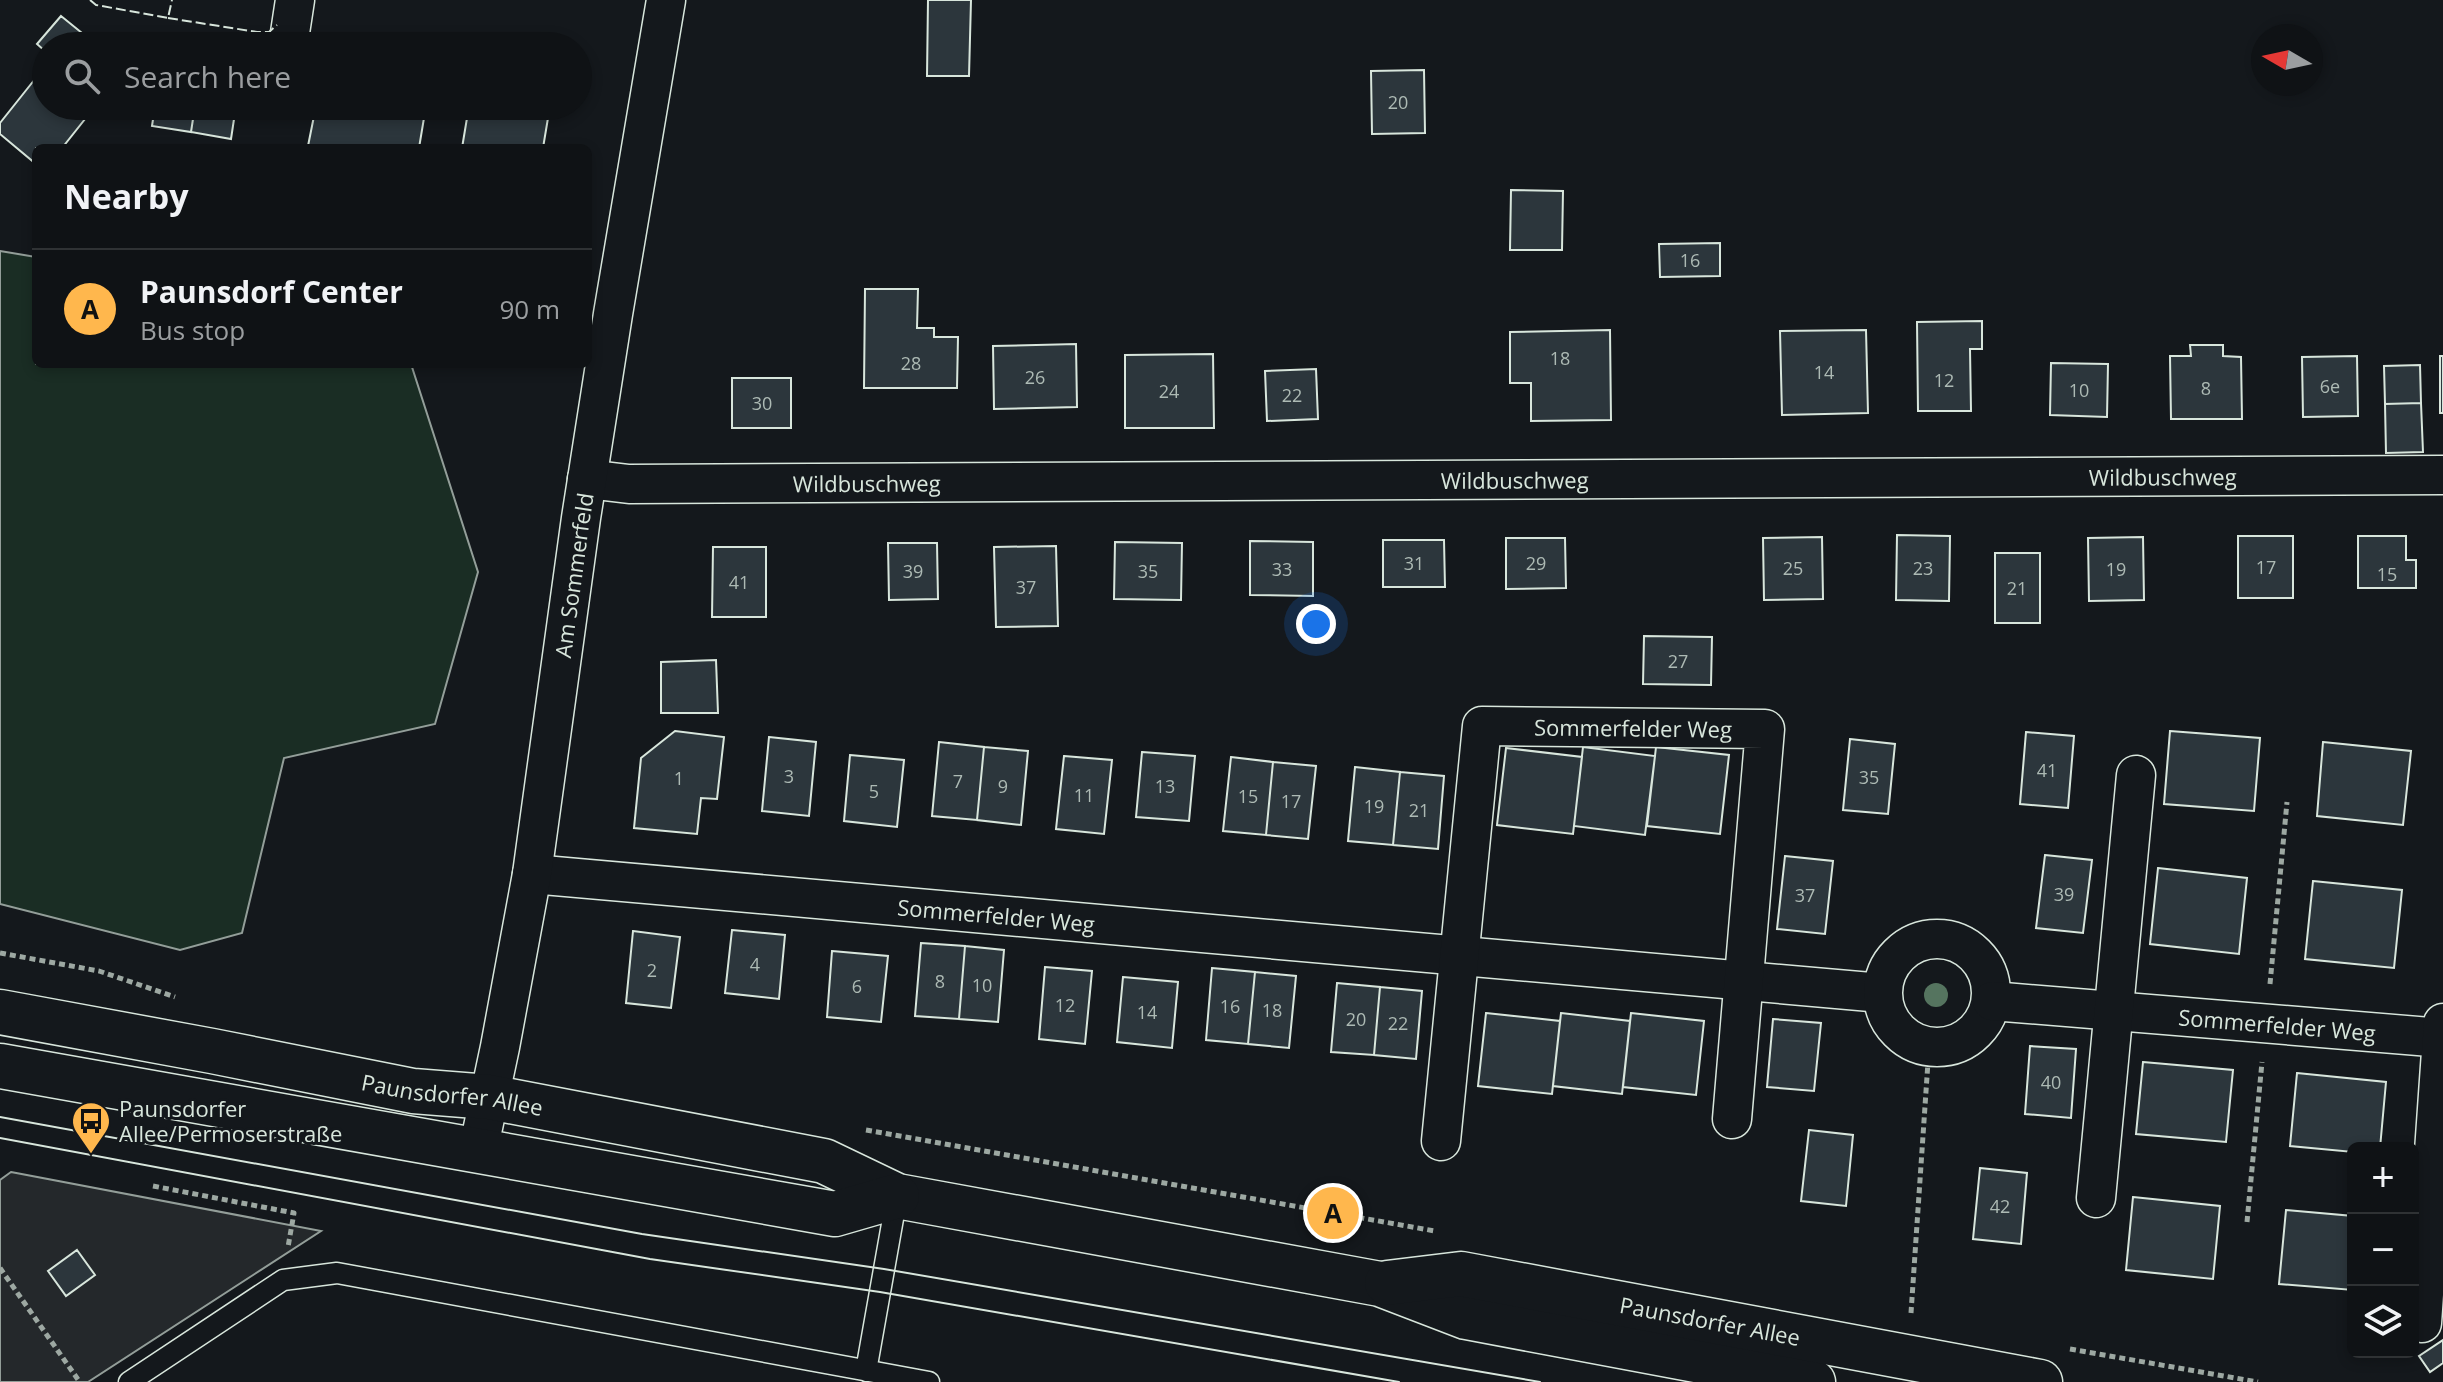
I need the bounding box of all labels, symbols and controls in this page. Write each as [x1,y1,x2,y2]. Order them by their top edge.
north arrow [2251,24,2323,96]
search box [32,32,592,120]
icon: search [60,54,104,98]
text: Search here [124,56,291,97]
house number: 20 [1388,90,1408,114]
text: Nearby [64,173,189,219]
house number: 16 [1680,248,1700,272]
text: Paunsdorf Center [140,271,403,312]
text: A [81,291,99,327]
text: 90 m [499,291,560,327]
text: Bus stop [140,312,245,348]
house number: 18 [1550,346,1570,370]
house number: 28 [901,351,921,375]
house number: 14 [1814,360,1834,384]
house number: 26 [1025,365,1045,389]
house number: 12 [1934,368,1954,392]
house number: 6e [2320,374,2340,398]
house number: 8 [2201,376,2211,400]
house number: 10 [2069,378,2089,402]
house number: 24 [1159,379,1179,403]
house number: 22 [1282,383,1302,407]
house number: 30 [752,391,772,415]
street label: Wildbuschweg [2089,461,2237,492]
street label: Wildbuschweg [1441,464,1589,495]
street label: Wildbuschweg [793,467,941,498]
street label: Am Sommerfeld [547,490,600,659]
house number: 31 [1404,551,1424,575]
house number: 29 [1526,551,1546,575]
house number: 17 [2256,555,2276,579]
house number: 25 [1783,556,1803,580]
house number: 23 [1913,556,1933,580]
house number: 33 [1272,557,1292,581]
house number: 19 [2106,557,2126,581]
house number: 39 [903,559,923,583]
house number: 35 [1138,559,1158,583]
house number: 15 [2377,562,2397,586]
house number: 41 [729,570,749,594]
house number: 37 [1016,575,1036,599]
house number: 21 [2007,576,2027,600]
your location [1296,604,1336,644]
house number: 27 [1668,649,1688,673]
street label: Sommerfelder Weg [1534,712,1732,744]
house number: 41 [2037,758,2057,782]
house number: 3 [784,764,794,788]
house number: 35 [1859,765,1879,789]
house number: 1 [674,766,684,790]
house number: 7 [953,769,963,793]
house number: 9 [998,774,1008,798]
house number: 13 [1155,774,1175,798]
house number: 5 [869,779,879,803]
house number: 11 [1074,783,1094,807]
house number: 15 [1238,784,1258,808]
house number: 17 [1281,789,1301,813]
house number: 19 [1364,794,1384,818]
house number: 21 [1409,798,1429,822]
house number: 39 [2054,882,2074,906]
house number: 37 [1795,883,1815,907]
street label: Sommerfelder Weg [896,891,1096,939]
house number: 4 [750,952,760,976]
house number: 2 [647,958,657,982]
house number: 8 [935,969,945,993]
house number: 10 [972,973,992,997]
house number: 6 [852,974,862,998]
house number: 12 [1055,993,1075,1017]
house number: 16 [1220,994,1240,1018]
house number: 18 [1262,998,1282,1022]
house number: 14 [1137,1000,1157,1024]
street label: Sommerfelder Weg [2177,1001,2377,1047]
house number: 20 [1346,1007,1366,1031]
house number: 22 [1388,1011,1408,1035]
street label: Paunsdorfer Allee [359,1066,546,1122]
house number: 40 [2041,1070,2061,1094]
place label: Paunsdorfer Allee/Permoserstraße [119,1093,342,1148]
bus stop icon: Paunsdorfer Allee/Permoserstraße [70,1100,112,1155]
map controls [2347,1142,2419,1358]
button: + [2347,1142,2419,1214]
pin: A [1307,1183,1359,1243]
house number: 42 [1990,1194,2010,1218]
button: − [2347,1214,2419,1286]
button: layers [2347,1286,2419,1358]
street label: Paunsdorfer Allee [1618,1289,1803,1352]

